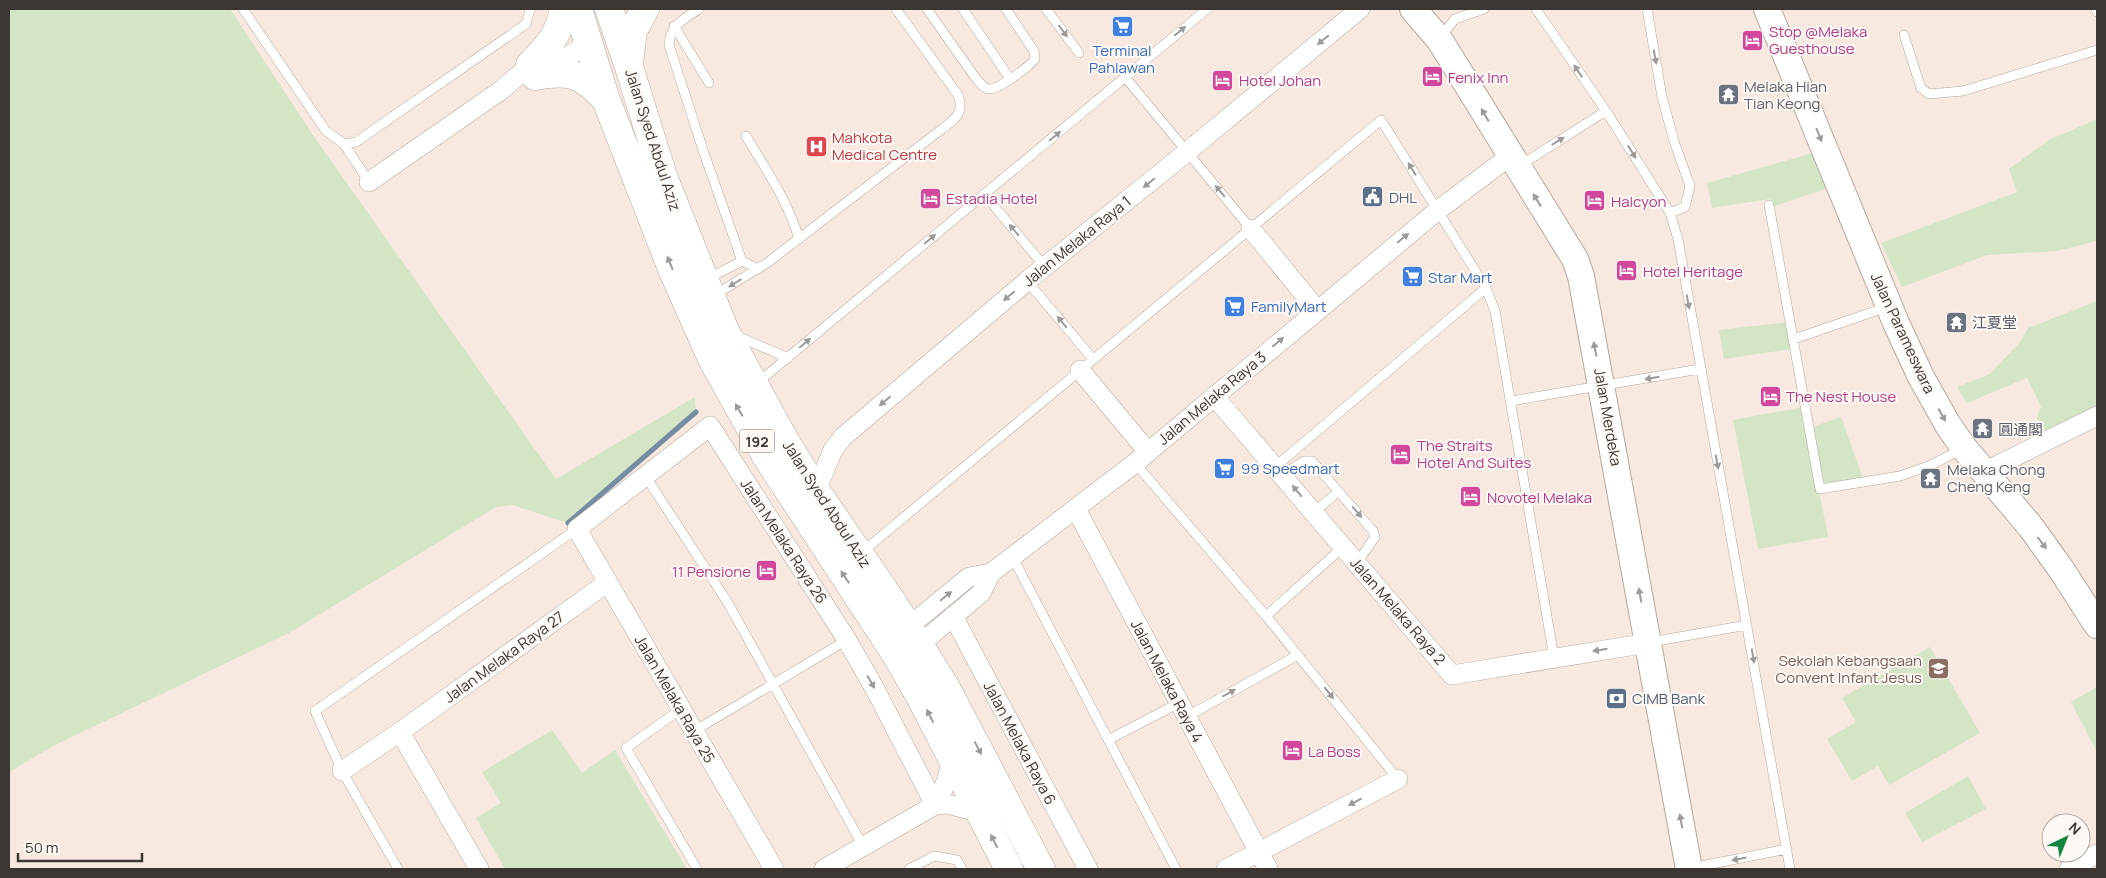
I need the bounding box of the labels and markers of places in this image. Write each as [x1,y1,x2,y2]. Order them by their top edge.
supermarket icon: Terminal Pahlawan [1110,15,1134,39]
place label: Stop @Melaka Guesthouse [1769,21,1867,59]
hotel icon: Stop @Melaka Guesthouse [1741,28,1765,52]
place label: Terminal Pahlawan [1089,40,1155,78]
hotel icon: Fenix Inn [1420,65,1444,89]
place label: Fenix Inn [1448,67,1509,88]
hotel icon: Hotel Johan [1211,68,1235,92]
place label: Hotel Johan [1239,70,1321,91]
place label: Melaka Hian Tian Keong [1744,76,1827,114]
temple icon: Melaka Hian Tian Keong [1716,83,1740,107]
place label: Mahkota Medical Centre [832,127,937,165]
hospital icon: Mahkota Medical Centre [804,134,828,158]
public building icon: DHL [1361,185,1385,209]
hotel icon: Estadia Hotel [918,186,942,210]
place label: DHL [1389,187,1417,208]
place label: Estadia Hotel [946,188,1038,209]
hotel icon: Halcyon [1583,189,1607,213]
place label: Halcyon [1611,191,1667,212]
hotel icon: Hotel Heritage [1615,259,1639,283]
place label: Hotel Heritage [1643,261,1743,282]
supermarket icon: Star Mart [1400,265,1424,289]
place label: Star Mart [1428,267,1492,288]
supermarket icon: FamilyMart [1223,294,1247,318]
place label: FamilyMart [1251,296,1327,317]
temple icon: 江夏堂 [1944,310,1968,334]
place label: 江夏堂 [1972,312,2017,333]
hotel icon: The Nest House [1758,384,1782,408]
place label: The Nest House [1786,386,1896,407]
temple icon: 圓通閣 [1970,417,1994,441]
place label: 圓通閣 [1998,419,2043,440]
place label: The Straits Hotel And Suites [1417,435,1532,473]
hotel icon: The Straits Hotel And Suites [1389,442,1413,466]
supermarket icon: 99 Speedmart [1213,456,1237,480]
place label: 99 Speedmart [1241,458,1340,479]
place label: Melaka Chong Cheng Keng [1947,459,2045,497]
temple icon: Melaka Chong Cheng Keng [1919,466,1943,490]
hotel icon: Novotel Melaka [1459,485,1483,509]
place label: Novotel Melaka [1487,487,1592,508]
hotel icon: 11 Pensione [755,559,779,583]
place label: 11 Pensione [672,561,751,582]
place label: Sekolah Kebangsaan Convent Infant Jesus [1776,650,1922,688]
school or university icon: Sekolah Kebangsaan Convent Infant Jesus [1926,657,1950,681]
bank icon: CIMB Bank [1604,686,1628,710]
place label: CIMB Bank [1632,688,1705,709]
hotel icon: La Boss [1280,739,1304,763]
place label: La Boss [1308,741,1361,762]

